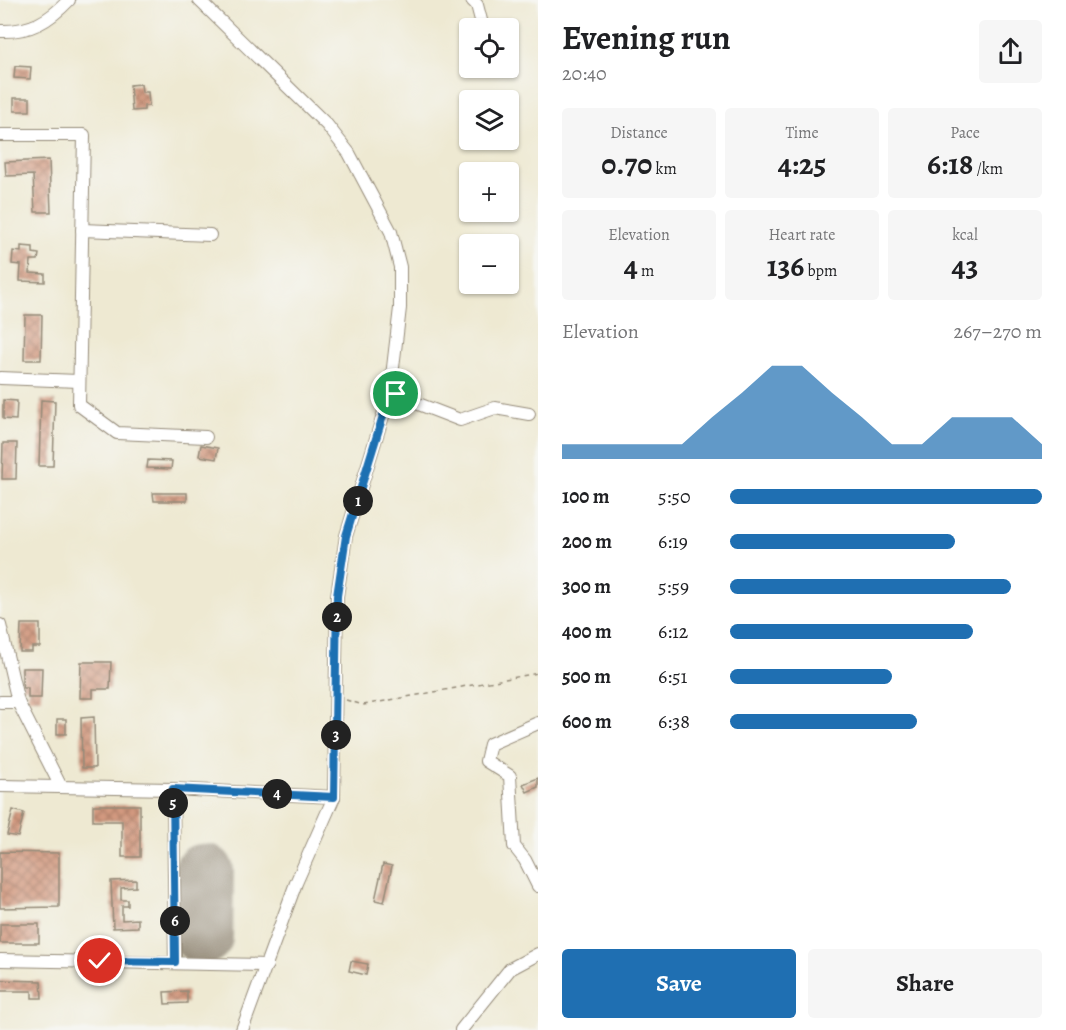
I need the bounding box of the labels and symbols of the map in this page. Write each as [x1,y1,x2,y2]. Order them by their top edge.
pin [370,368,421,419]
pin: 1 [343,486,373,516]
pin: 2 [322,602,352,632]
pin: 3 [321,720,351,750]
pin: 4 [262,779,292,809]
pin: 5 [158,788,188,818]
pin: 6 [160,906,190,936]
pin [74,935,125,986]

